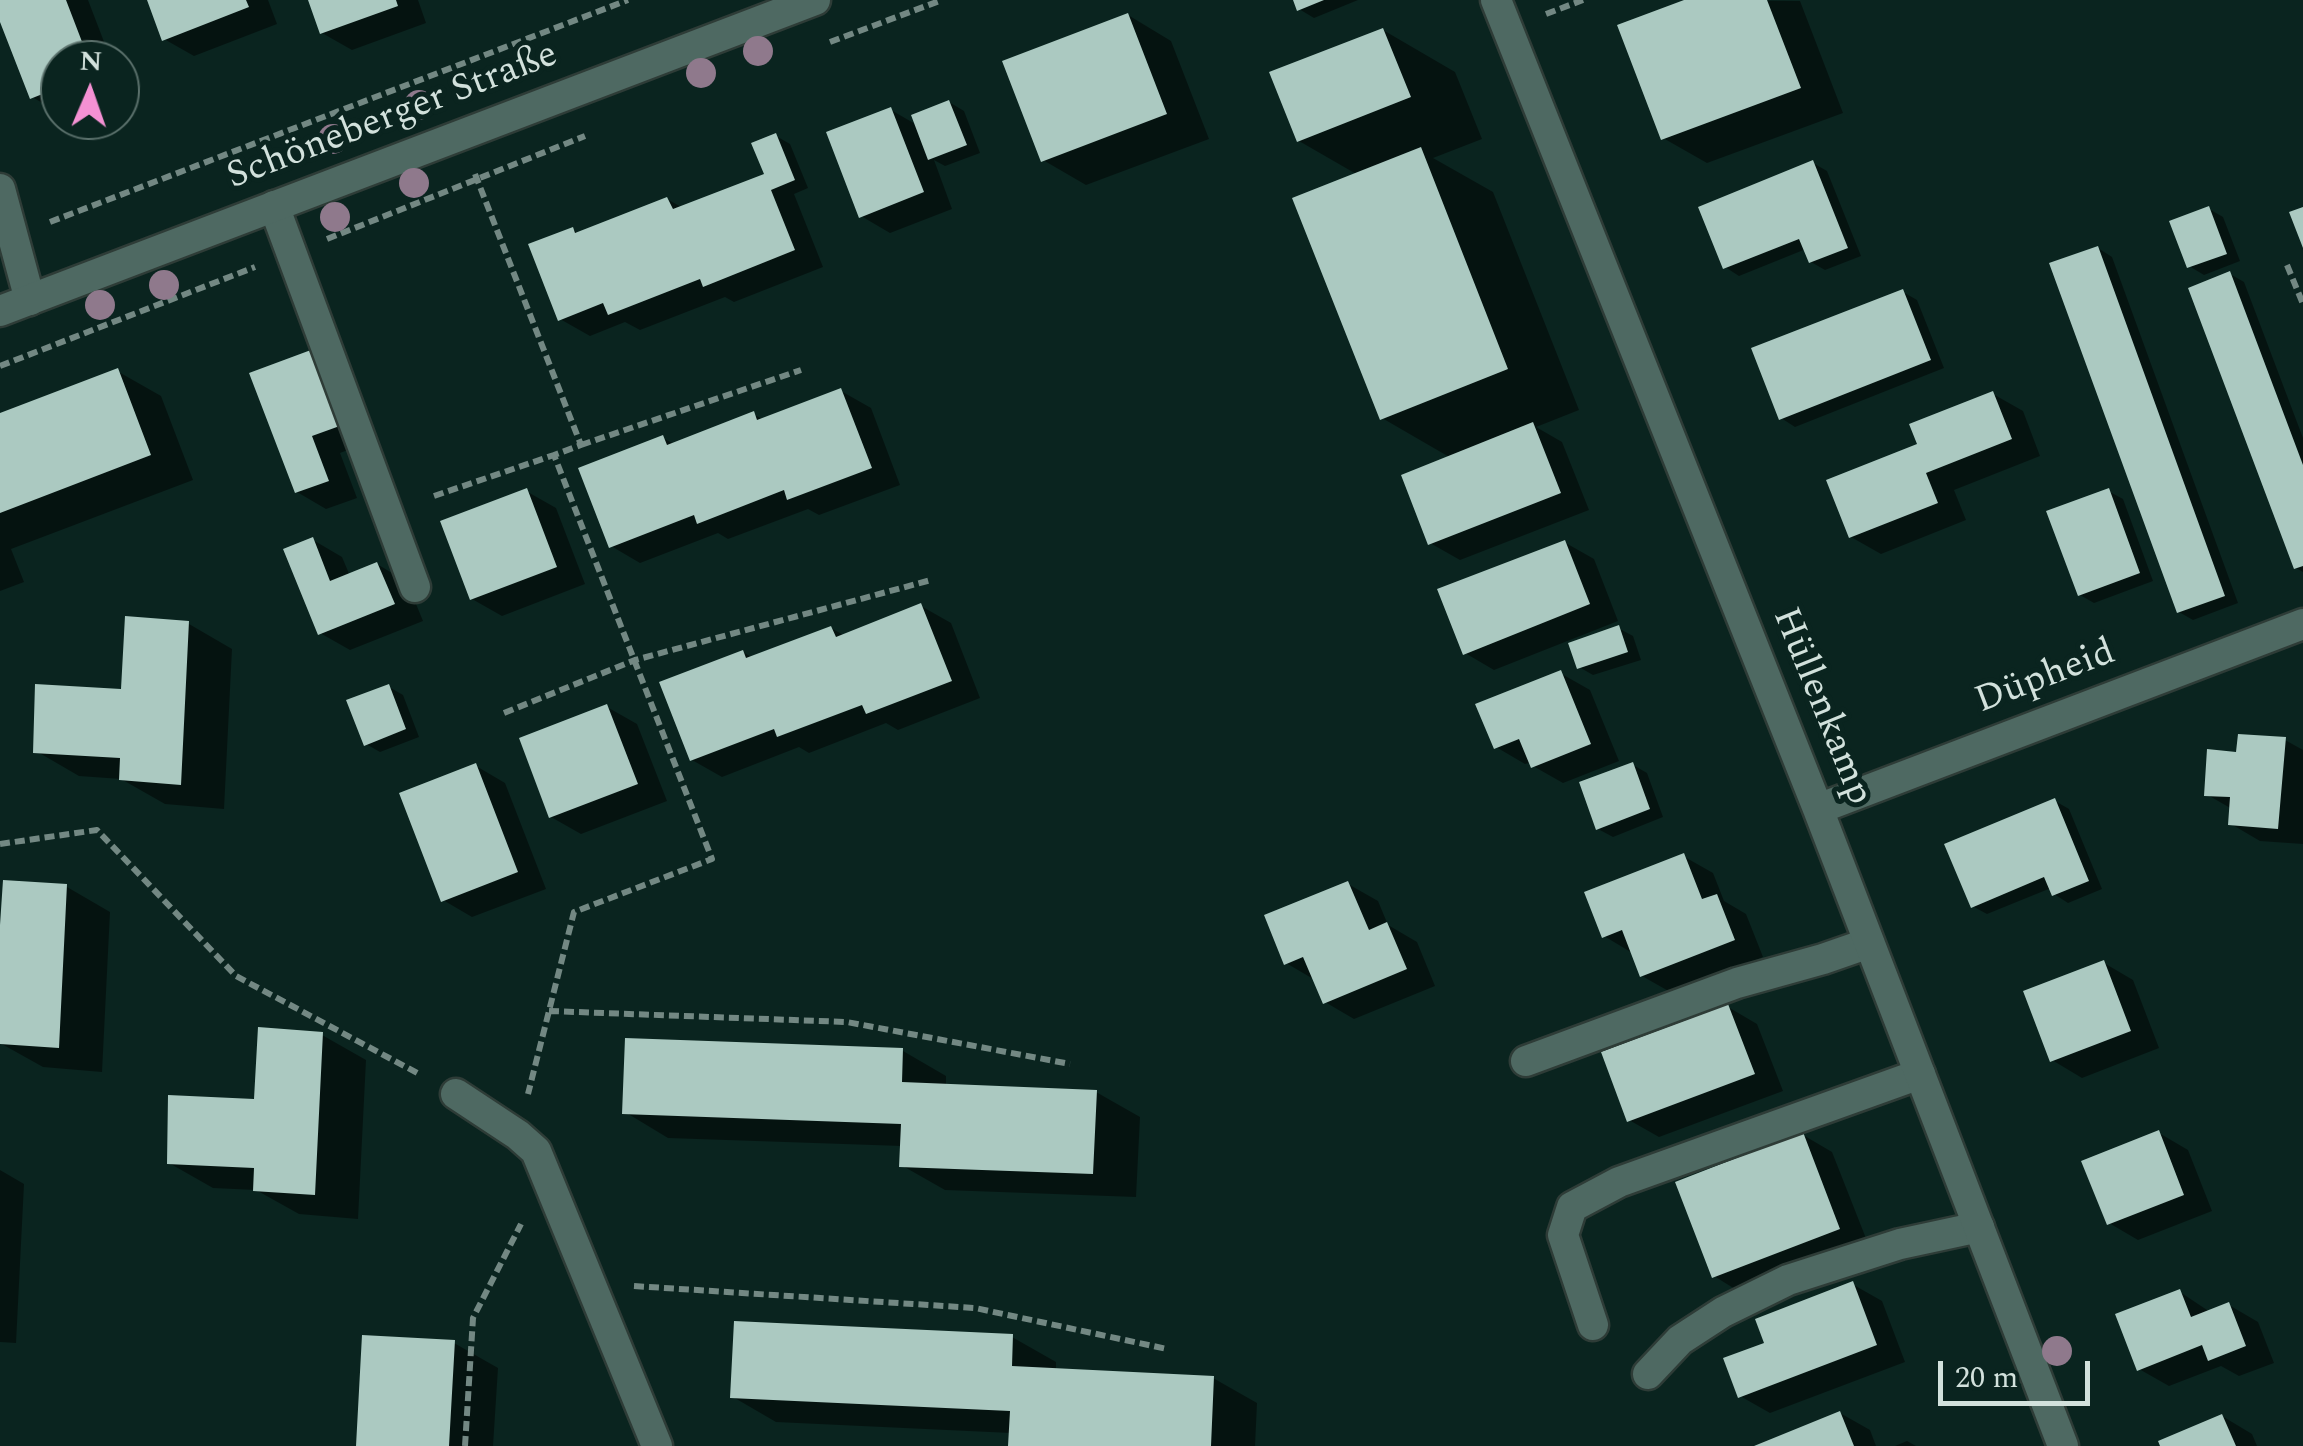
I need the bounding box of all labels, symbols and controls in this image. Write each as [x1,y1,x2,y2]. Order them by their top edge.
street label: Schöneberger Straße [221,34,565,202]
north arrow [40,40,140,140]
text: N [79,40,103,83]
street label: Hüllenkamp [1760,602,1880,812]
street label: Düpheid [1970,632,2122,726]
scale bar [1943,1341,2096,1403]
text: 20 m [1955,1355,2018,1401]

